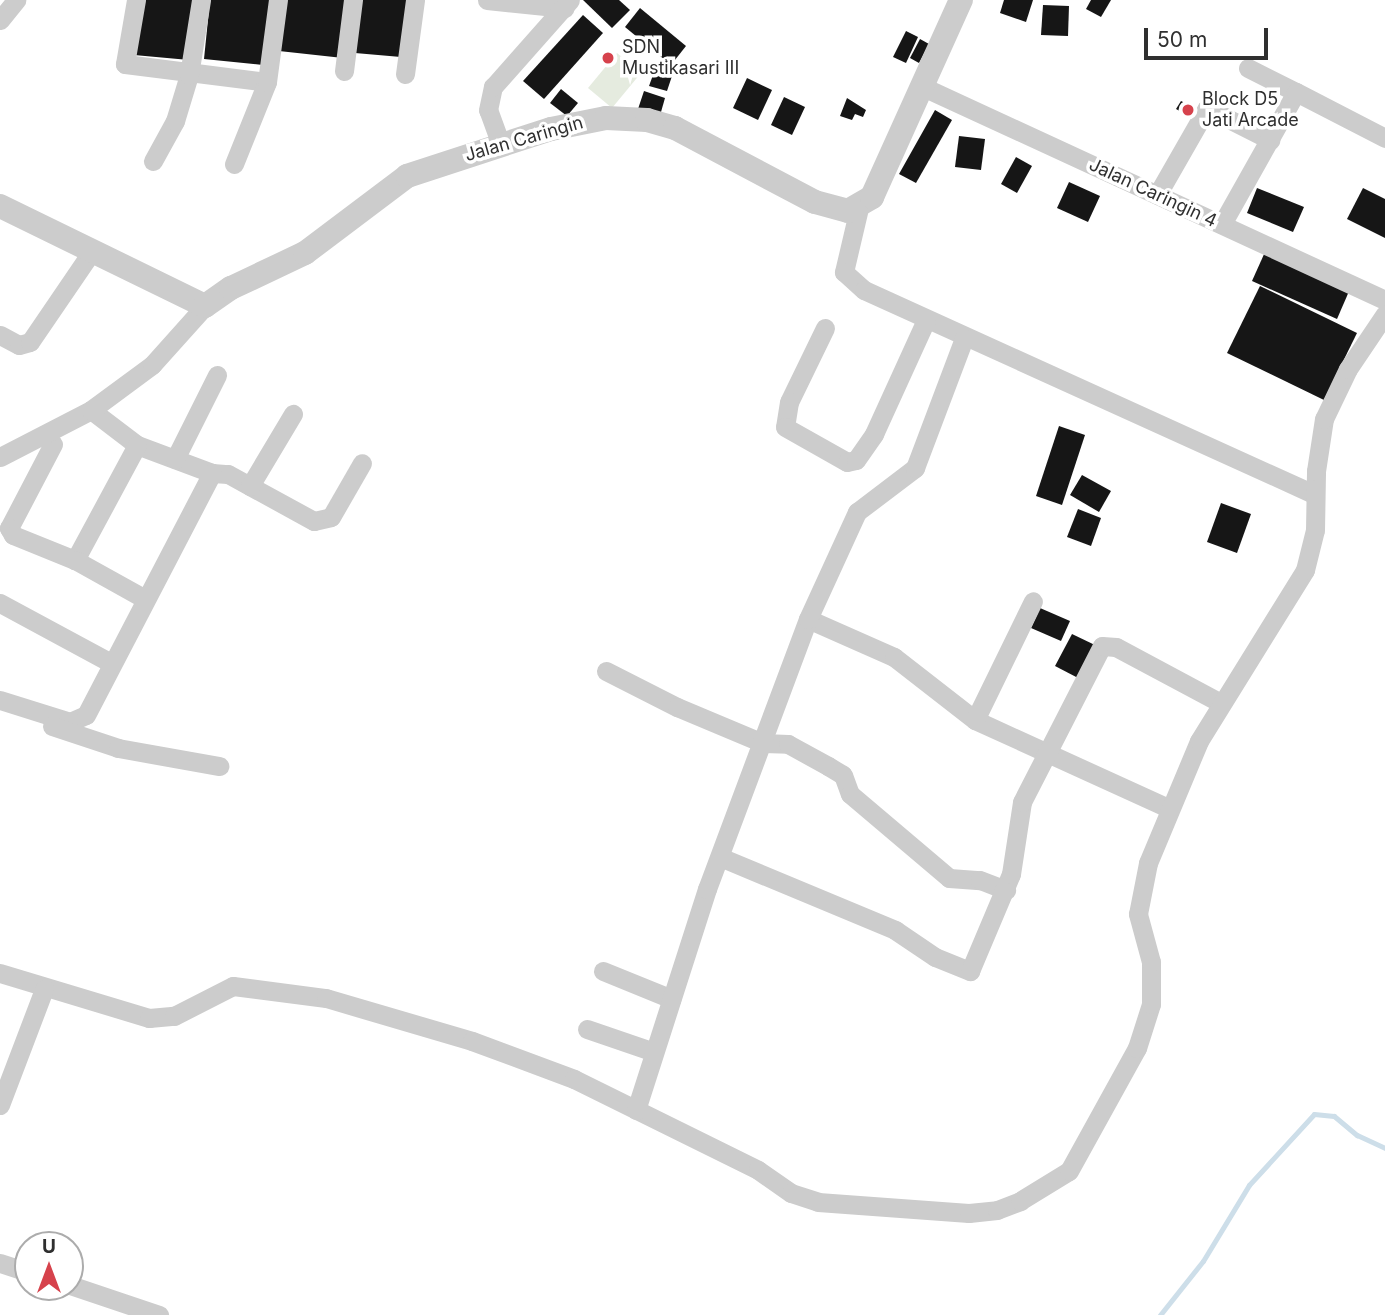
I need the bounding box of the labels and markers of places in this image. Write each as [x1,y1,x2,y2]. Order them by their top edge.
place label: SDN Mustikasari III [622,37,739,80]
marker: SDN Mustikasari III [600,50,616,66]
place label: Block D5 Jati Arcade [1202,89,1299,132]
marker: Block D5 Jati Arcade [1180,102,1196,118]

